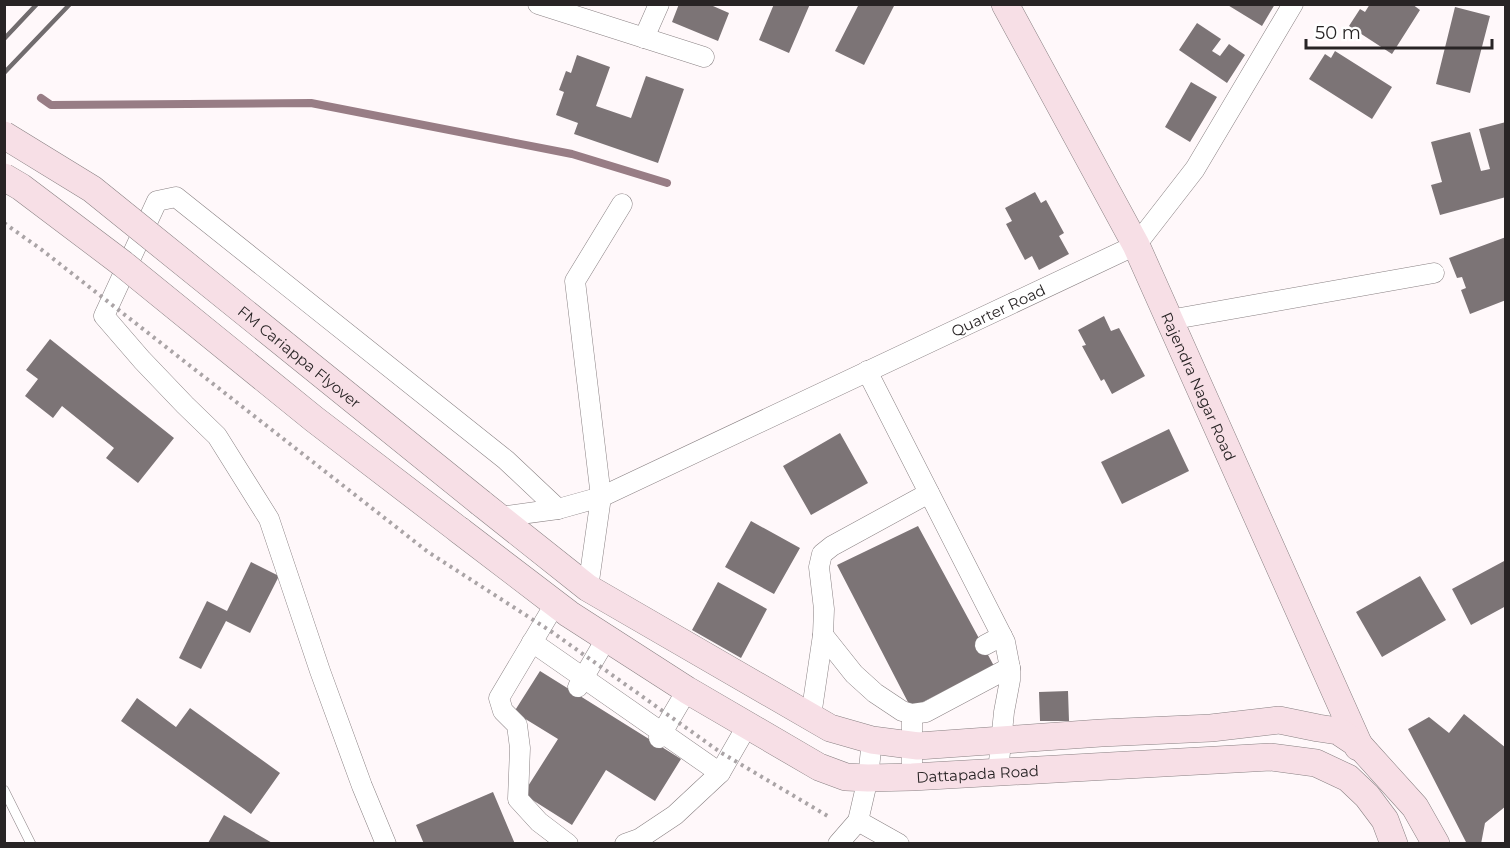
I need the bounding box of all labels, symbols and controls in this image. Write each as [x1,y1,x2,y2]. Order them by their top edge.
scale bar [1306,12,1492,50]
text: 50 m [1315,22,1361,44]
street label: Quarter Road [948,280,1048,340]
street label: FM Cariappa Flyover [234,301,365,412]
street label: Rajendra Nagar Road [1158,309,1240,464]
street label: Dattapada Road [916,760,1039,786]

